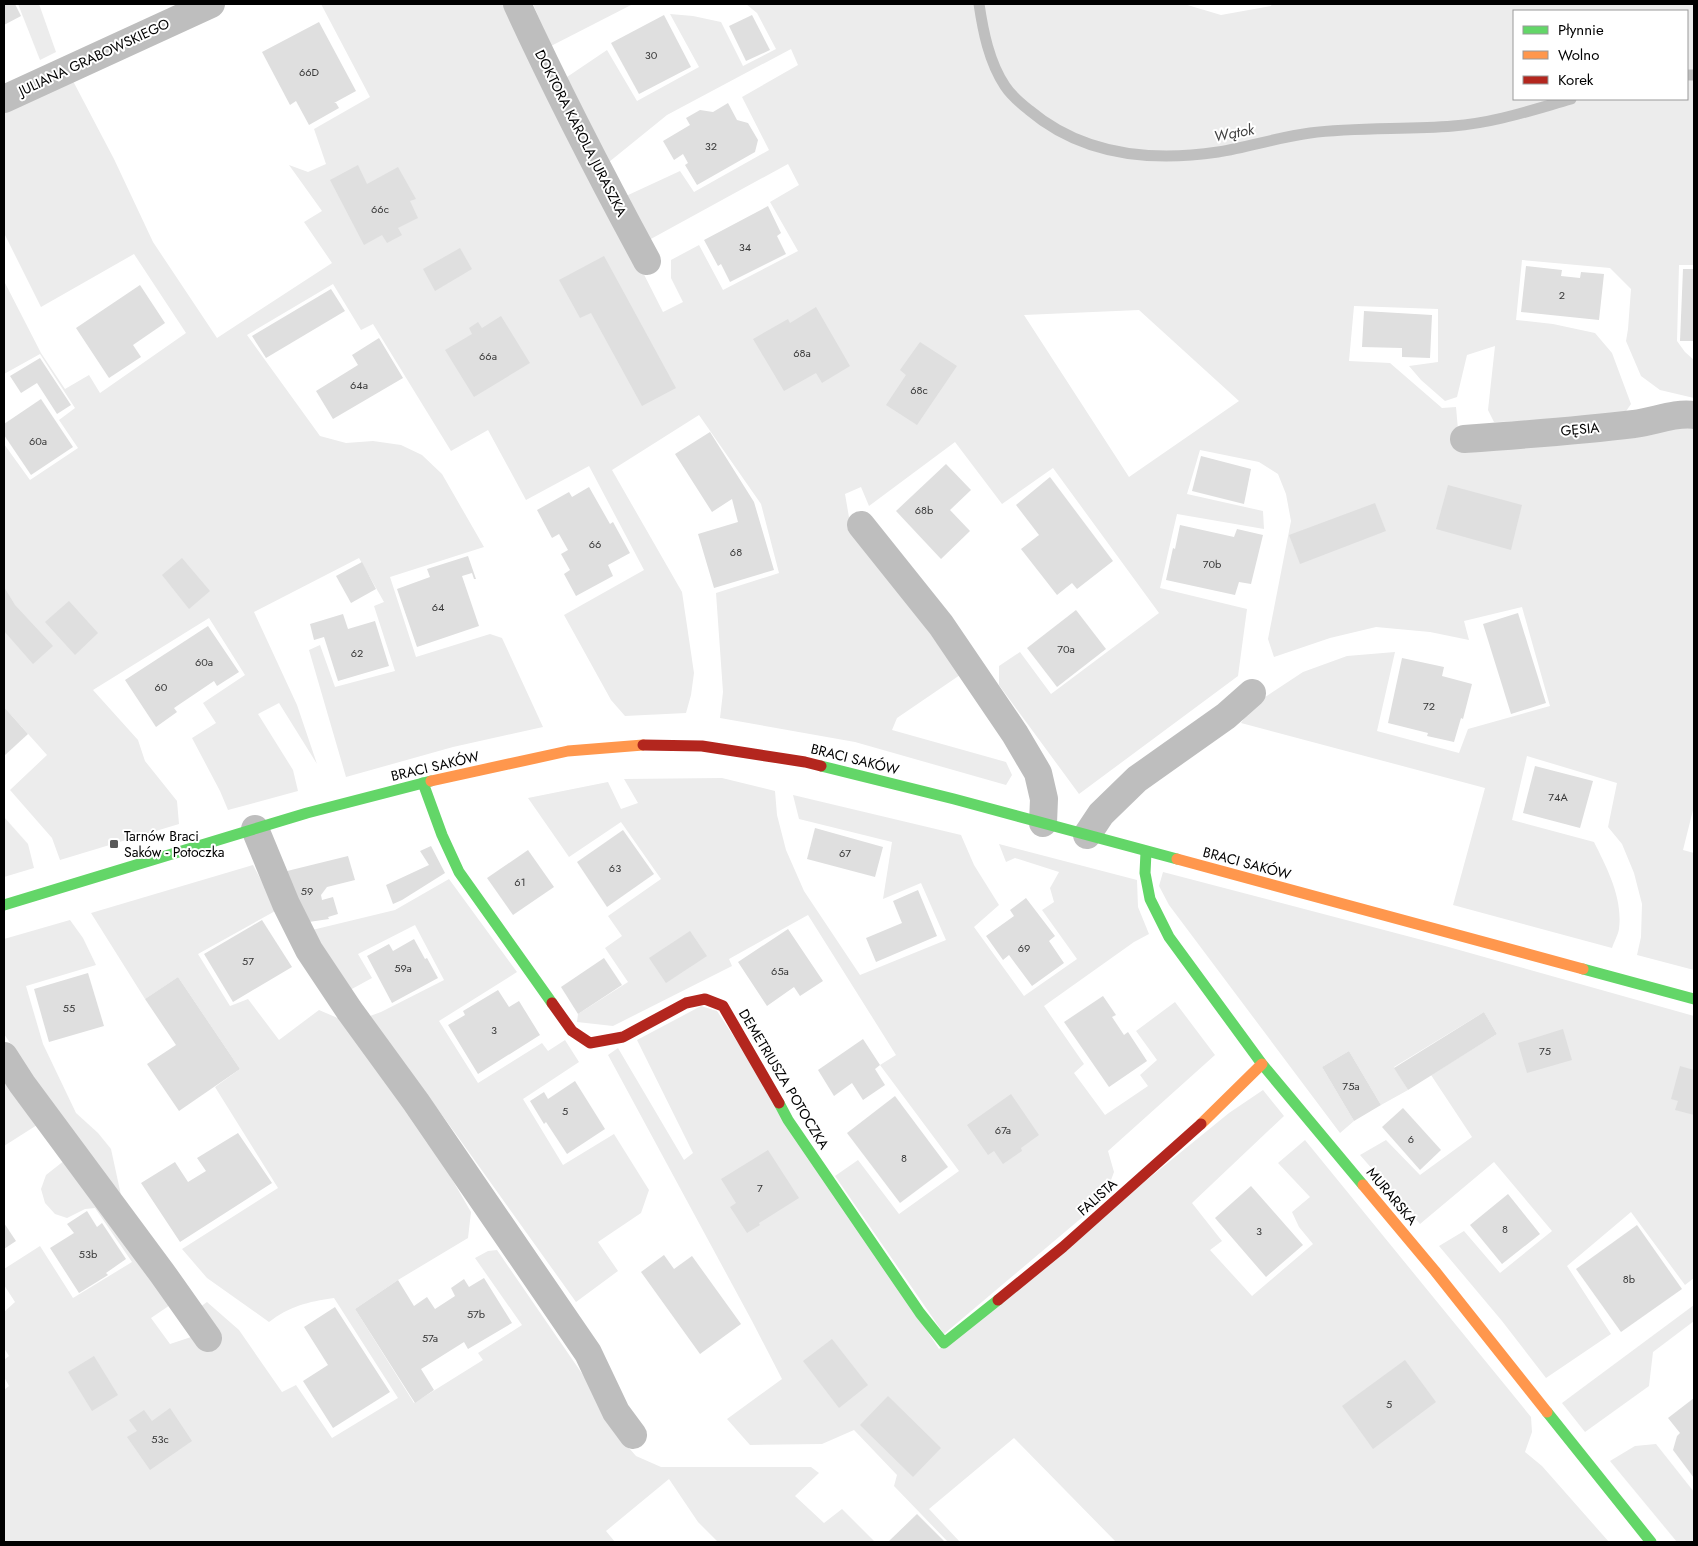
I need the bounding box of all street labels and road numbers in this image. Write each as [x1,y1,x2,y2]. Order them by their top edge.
street label: JULIANA GRABOWSKIEGO [14,13,173,102]
street label: DOKTORA KAROLA JURASZKA [530,46,632,221]
street label: GĘSIA [1560,417,1601,441]
street label: BRACI SAKÓW [809,738,901,780]
street label: BRACI SAKÓW [389,746,481,786]
street label: BRACI SAKÓW [1201,842,1293,884]
street label: DEMETRIUSZA POTOCZKA [734,1005,834,1154]
street label: MURARSKA [1362,1163,1423,1230]
street label: FALISTA [1073,1173,1122,1220]

